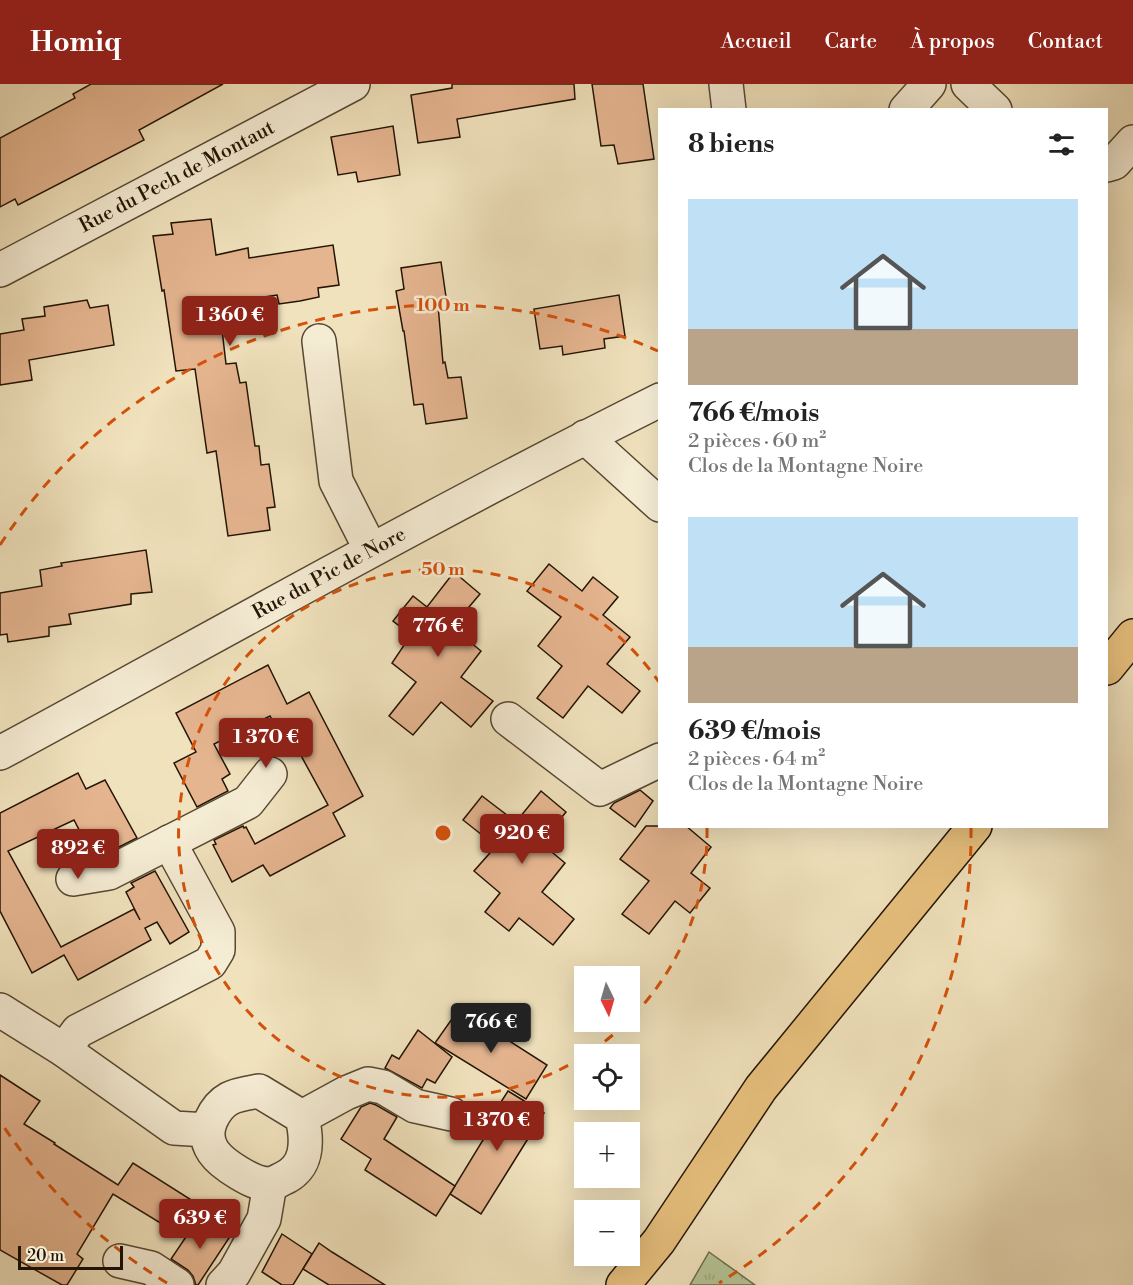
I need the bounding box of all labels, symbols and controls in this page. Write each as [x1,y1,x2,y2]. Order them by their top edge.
text: Homiq [30,25,121,60]
text: Accueil [721,29,792,55]
text: Carte [825,29,877,55]
text: À propos [910,29,995,55]
text: Contact [1028,29,1103,55]
street label: Rue du Pech de Montaut [75,115,279,238]
text: 8 biens [688,128,774,160]
icon: filters [1045,128,1078,161]
icon: home [829,238,937,346]
text: 100 m [416,294,470,317]
pin: 1 360 € [175,296,285,347]
text: 1 360 € [196,303,264,328]
text: 766 €/mois [688,397,819,429]
text: 2 pièces · 60 m² [688,429,826,454]
text: Clos de la Montagne Noire [688,454,923,479]
street label: Rue du Pic de Nore [248,522,410,625]
icon: home [829,556,937,664]
text: 50 m [421,558,465,581]
pin: 776 € [396,607,480,658]
text: 776 € [412,614,464,639]
text: 639 €/mois [688,715,821,747]
pin: 1 370 € [211,718,321,769]
text: 1 370 € [233,725,299,750]
text: 2 pièces · 64 m² [688,747,825,772]
text: Clos de la Montagne Noire [688,772,923,797]
pin: 920 € [480,814,564,865]
text: 920 € [494,821,550,846]
centre of rings [433,823,453,843]
pin: 892 € [36,829,120,880]
text: 892 € [51,836,105,861]
north arrow [574,966,640,1032]
map controls [574,966,640,1266]
pin: 766 € [449,1003,533,1054]
text: 766 € [465,1010,517,1035]
button: locate [574,1044,640,1110]
pin: 1 370 € [442,1101,552,1152]
text: 1 370 € [464,1108,530,1133]
button: + [574,1122,640,1188]
pin: 639 € [158,1199,242,1250]
button: − [574,1200,640,1266]
text: 639 € [173,1206,227,1231]
scale bar [18,1243,123,1270]
text: 20 m [27,1246,64,1266]

